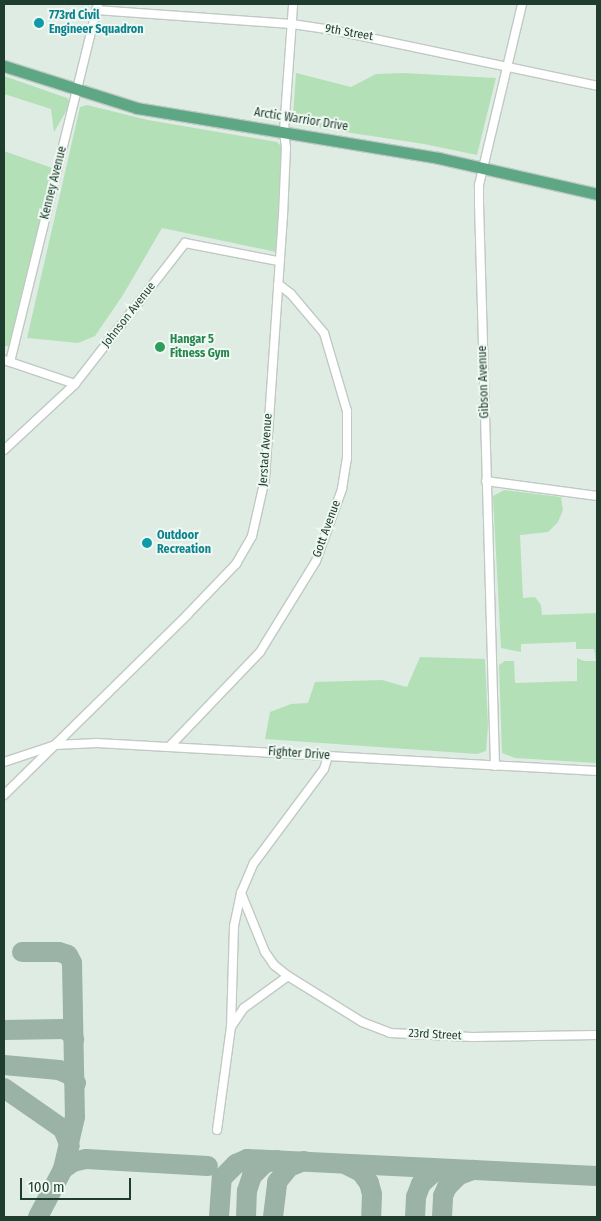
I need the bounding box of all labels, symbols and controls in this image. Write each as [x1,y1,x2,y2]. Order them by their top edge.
place label: 773rd Civil Engineer Squadron [49,9,144,37]
marker: 773rd Civil Engineer Squadron [33,17,45,29]
street label: 9th Street [324,22,374,44]
street label: Arctic Warrior Drive [253,105,349,135]
street label: Kenney Avenue [38,145,70,221]
street label: Johnson Avenue [99,279,159,351]
place label: Hangar 5 Fitness Gym [170,333,230,361]
marker: Hangar 5 Fitness Gym [154,341,166,353]
street label: Gibson Avenue [476,345,492,419]
street label: Jerstad Avenue [256,413,276,487]
street label: Gott Avenue [310,498,344,560]
place label: Outdoor Recreation [157,529,211,557]
marker: Outdoor Recreation [141,537,153,549]
street label: Fighter Drive [268,745,330,763]
street label: 23rd Street [408,1026,462,1044]
scale bar [22,1168,134,1200]
text: 100 m [28,1178,65,1196]

